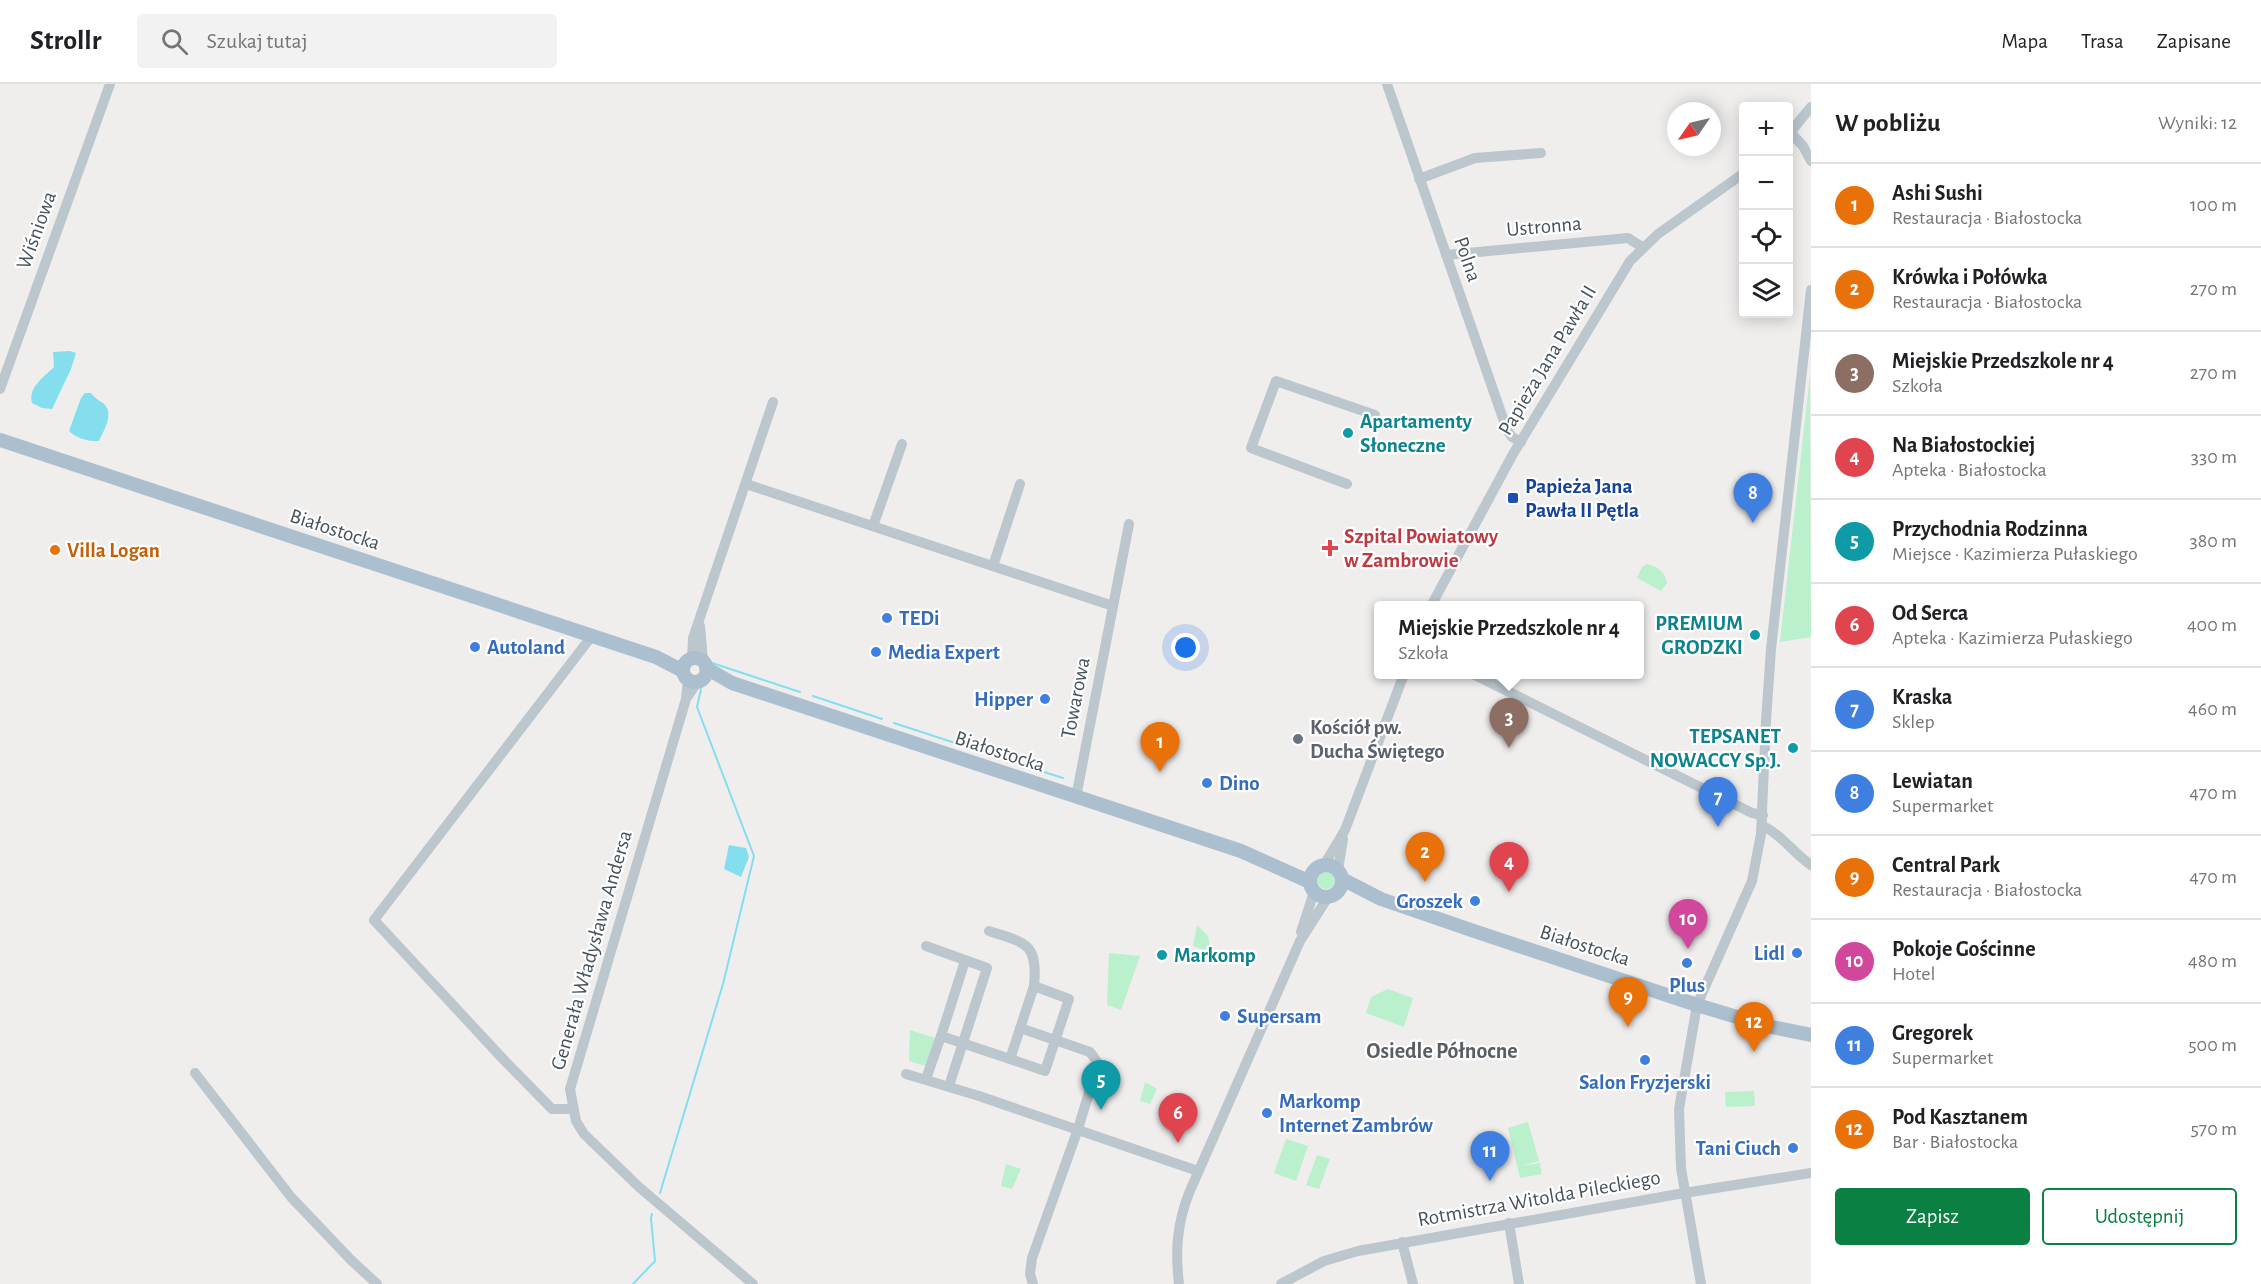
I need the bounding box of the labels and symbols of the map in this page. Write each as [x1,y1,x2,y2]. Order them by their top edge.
north arrow [1667,102,1721,156]
street label: Wiśniowa [13,188,60,272]
street label: Ustronna [1505,213,1583,240]
street label: Polna [1450,234,1485,285]
street label: Papieża Jana Pawła II [1494,282,1600,439]
place label: Apartamenty Słoneczne [1360,411,1473,456]
marker: Apartamenty Słoneczne [1341,426,1355,440]
pin: 8 [1734,474,1772,523]
place label: Papieża Jana Pawła II Pętla [1525,476,1639,521]
marker: Papieża Jana Pawła II Pętla [1506,491,1520,505]
street label: Białostocka [287,505,383,554]
place label: Szpital Powiatowy w Zambrowie [1344,526,1499,571]
marker: Szpital Powiatowy w Zambrowie [1321,539,1339,557]
place label: Villa Logan [67,540,160,561]
marker: Villa Logan [48,543,62,557]
place label: TEDi [899,608,939,629]
marker: TEDi [880,611,894,625]
place label: PREMIUM GRODZKI [1655,613,1743,658]
marker: PREMIUM GRODZKI [1748,628,1762,642]
your location [1171,633,1200,662]
place label: Autoland [487,637,565,658]
marker: Autoland [468,640,482,654]
place label: Media Expert [888,642,1000,663]
marker: Media Expert [869,645,883,659]
street label: Towarowa [1057,655,1094,741]
place label: Hipper [974,689,1034,710]
marker: Hipper [1038,692,1052,706]
pin: 3 [1490,698,1528,748]
place label: Kościół pw. Ducha Świętego [1310,717,1445,762]
pin: 1 [1140,722,1180,772]
place label: TEPSANET NOWACCY Sp.J. [1650,726,1781,771]
street label: Białostocka [952,727,1048,776]
marker: Kościół pw. Ducha Świętego [1291,732,1305,746]
marker: TEPSANET NOWACCY Sp.J. [1786,741,1800,755]
place label: Dino [1219,773,1260,794]
marker: Dino [1200,776,1214,790]
pin: 7 [1698,778,1738,827]
street label: Generała Władysława Andersa [547,828,636,1072]
pin: 2 [1406,832,1444,882]
pin: 4 [1490,842,1528,892]
place label: Groszek [1396,891,1464,912]
marker: Groszek [1468,894,1482,908]
pin: 10 [1668,900,1708,949]
street label: Białostocka [1537,921,1633,970]
place label: Lidl [1754,943,1785,964]
place label: Markomp [1174,945,1256,966]
marker: Lidl [1790,946,1804,960]
marker: Markomp [1155,948,1169,962]
marker: Plus [1680,956,1694,970]
place label: Plus [1669,975,1705,996]
pin: 9 [1608,978,1648,1027]
pin: 12 [1734,1002,1774,1052]
place label: Supersam [1237,1006,1322,1027]
marker: Supersam [1218,1009,1232,1023]
district label: Osiedle Północne [1366,1040,1518,1062]
marker: Salon Fryzjerski [1638,1053,1652,1067]
pin: 5 [1082,1060,1120,1110]
place label: Salon Fryzjerski [1579,1072,1711,1093]
place label: Markomp Internet Zambrów [1279,1091,1433,1136]
pin: 6 [1158,1094,1198,1143]
marker: Markomp Internet Zambrów [1260,1106,1274,1120]
pin: 11 [1470,1132,1510,1181]
place label: Tani Ciuch [1696,1138,1781,1159]
marker: Tani Ciuch [1786,1141,1800,1155]
street label: Rotmistrza Witolda Pileckiego [1416,1167,1662,1230]

